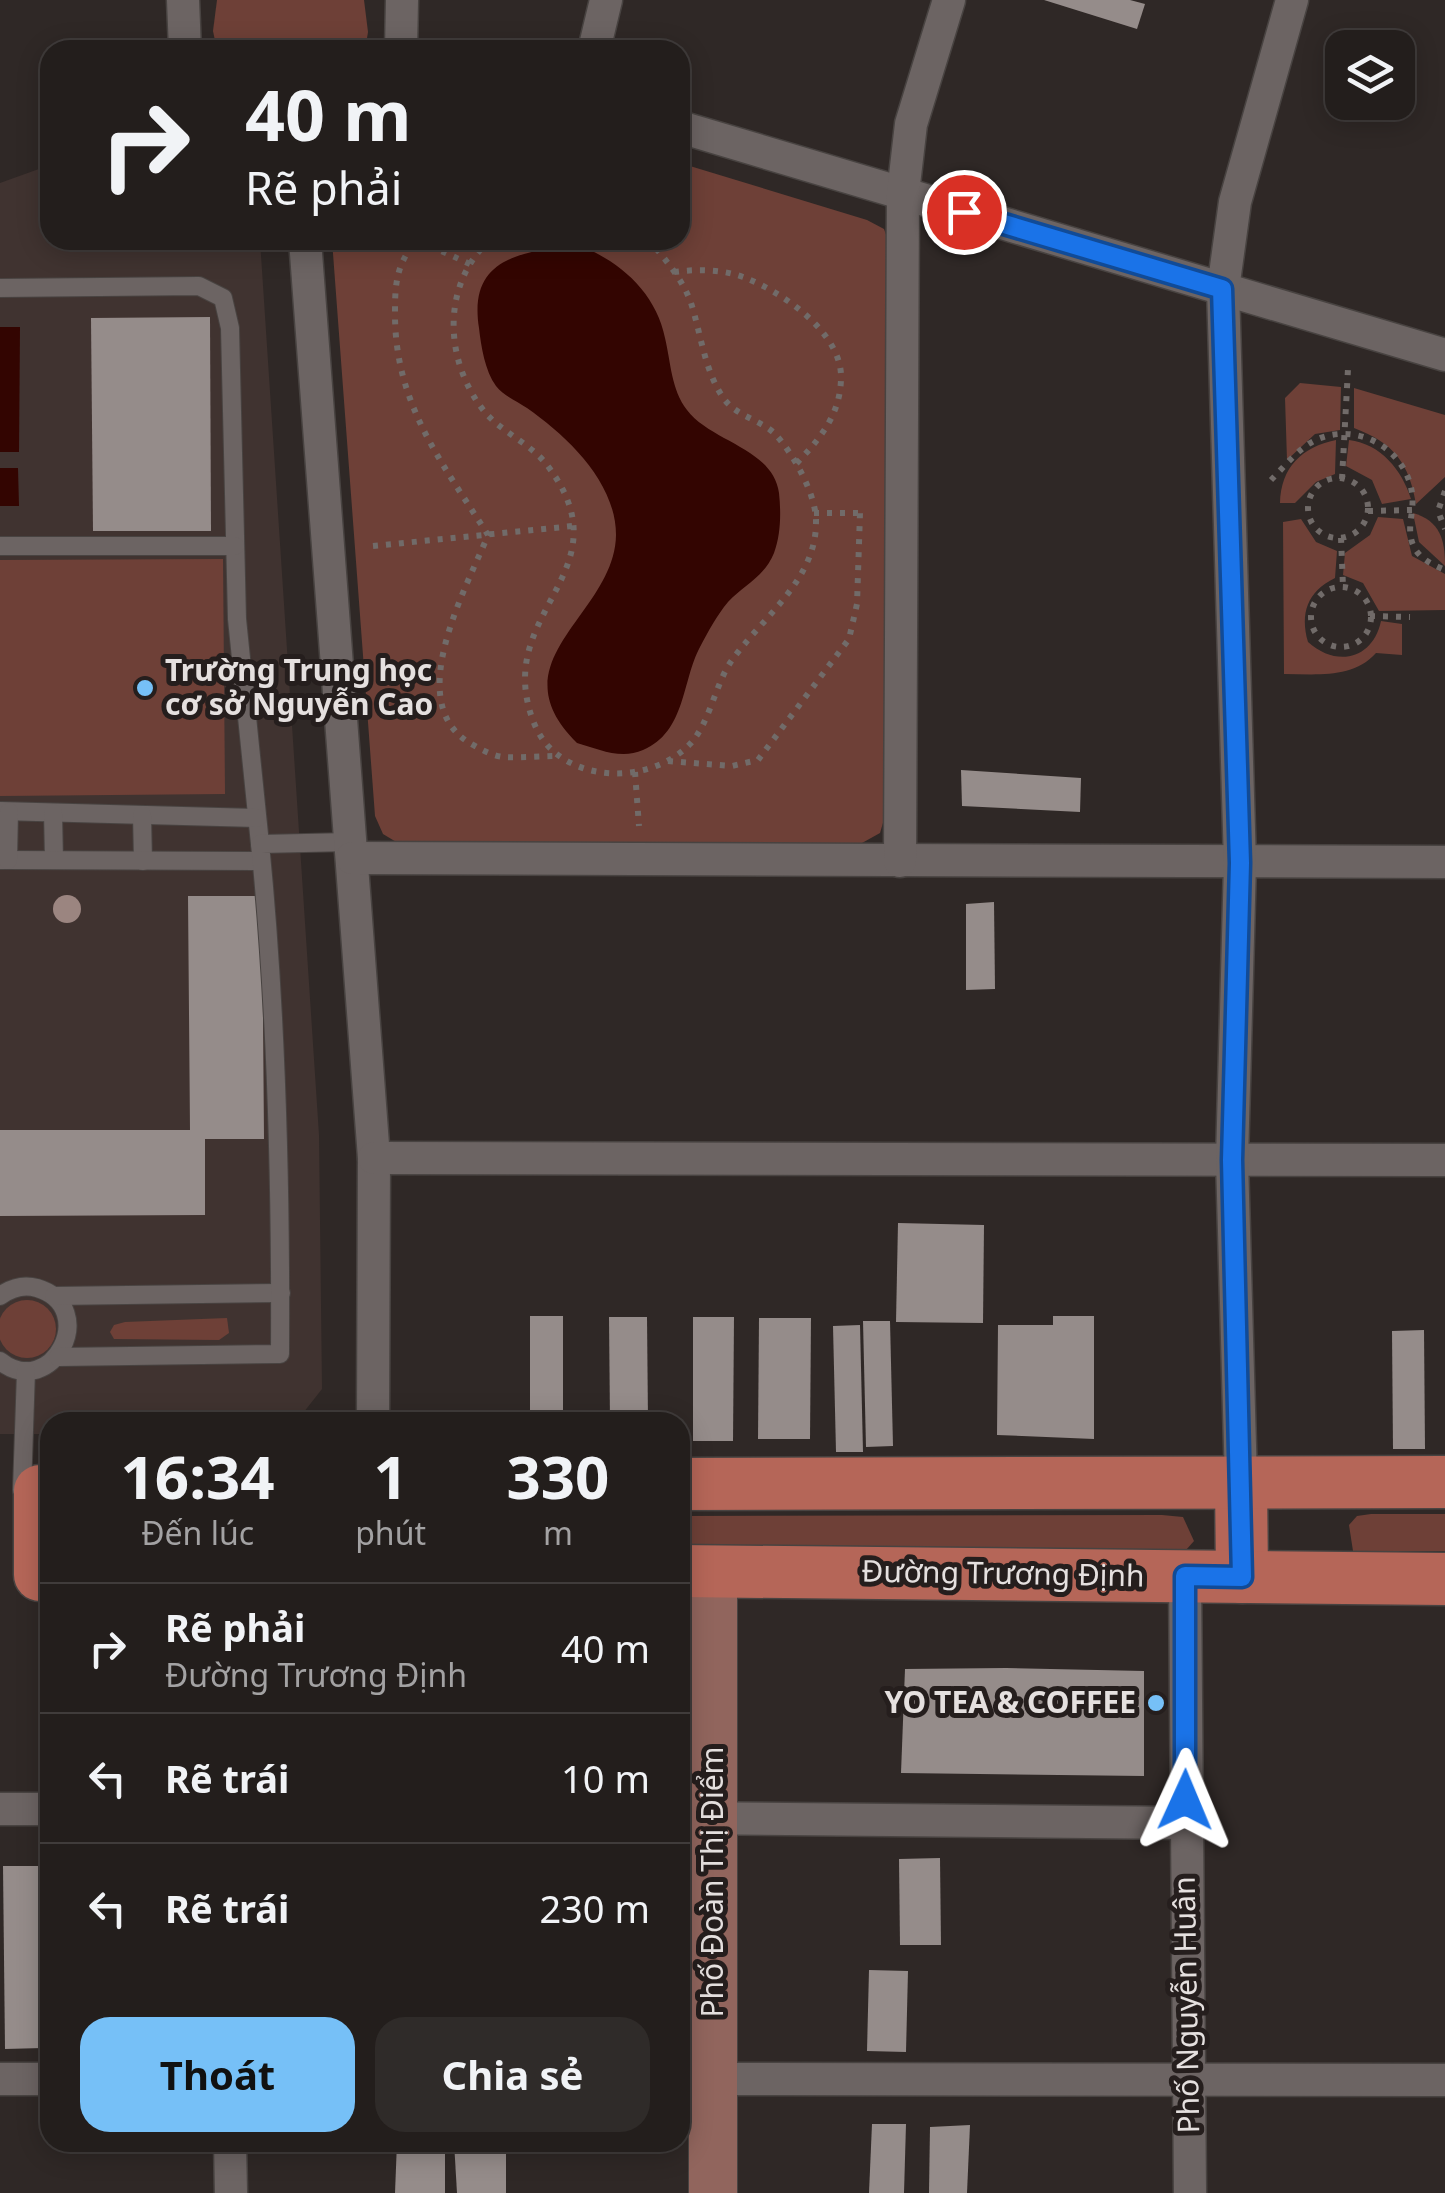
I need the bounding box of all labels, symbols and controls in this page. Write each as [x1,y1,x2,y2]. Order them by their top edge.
map controls [1325,30,1415,120]
button: layers [1325,30,1415,120]
text: 40 m [245,66,412,162]
icon: right [80,80,210,210]
text: Rẽ phải [245,157,402,218]
pin [922,170,1007,255]
icon: arrive [937,185,992,240]
place label: Trường Trung học cơ sở Nguyễn Cao [165,649,433,724]
marker: Trường Trung học cơ sở Nguyễn Cao [134,677,156,699]
text: 16:34 [121,1435,275,1517]
text: 1 [373,1435,408,1517]
text: 330 [506,1435,609,1517]
text: Đến lúc [141,1511,254,1554]
text: phút [355,1511,426,1554]
text: m [543,1511,573,1554]
street label: Đường Trương Định [861,1550,1145,1595]
text: Rẽ phải [165,1601,305,1653]
icon: right [80,1621,135,1676]
text: 40 m [561,1622,650,1674]
text: Đường Trương Định [165,1653,467,1696]
place label: YO TEA & COFFEE [884,1681,1136,1722]
marker: YO TEA & COFFEE [1145,1692,1167,1714]
street label: Phố Đoàn Thị Điểm [691,1746,732,2018]
position arrow [1133,1748,1237,1852]
icon: left [80,1751,135,1806]
text: Rẽ trái [165,1752,289,1804]
text: 10 m [561,1752,650,1804]
street label: Phố Nguyễn Huân [1163,1876,1208,2134]
icon: left [80,1881,135,1936]
text: Rẽ trái [165,1882,289,1934]
text: 230 m [539,1882,650,1934]
button: Thoát [80,2017,355,2132]
button: Chia sẻ [375,2017,650,2132]

